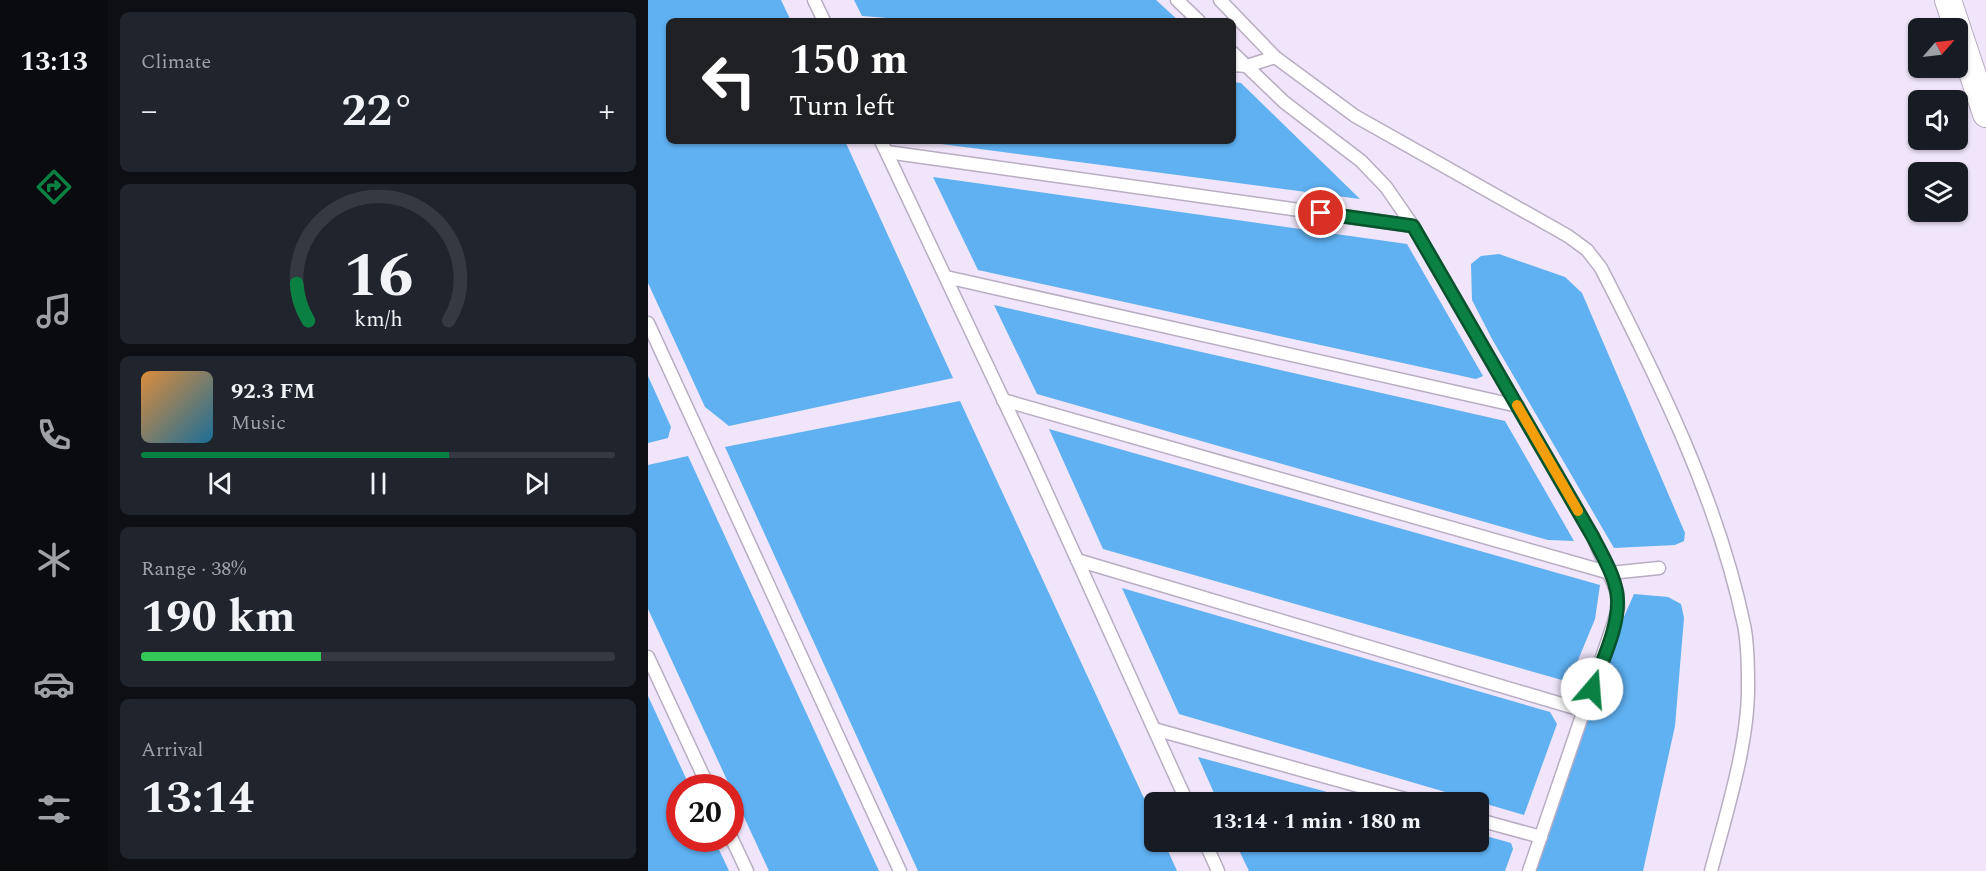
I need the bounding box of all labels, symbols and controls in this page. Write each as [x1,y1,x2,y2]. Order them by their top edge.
north arrow [1908,18,1968,78]
map controls [1908,18,1968,222]
text: 150 m [789,29,908,92]
text: 13:13 [20,41,88,83]
icon: left [690,42,768,120]
text: Climate [141,47,211,77]
text: 22° [342,77,415,146]
text: − [141,86,158,136]
text: + [599,86,615,136]
text: Turn left [789,86,895,128]
button: sound [1908,90,1968,150]
button: layers [1908,162,1968,222]
icon: directions [33,166,75,208]
pin [1295,187,1346,238]
icon: arrive [1304,196,1337,229]
text: 16 [343,229,413,324]
icon: music [33,290,75,332]
text: km/h [354,303,402,336]
text: 92.3 FM [231,375,315,408]
text: Music [231,408,286,438]
icon: phone [33,414,75,456]
icon: previous [204,467,237,500]
icon: pause [362,467,395,500]
icon: next [520,467,553,500]
icon: climate [33,539,75,581]
text: Range · 38% [141,554,246,584]
text: 190 km [141,583,296,652]
position arrow [1560,657,1624,721]
icon: car [33,663,75,705]
text: Arrival [141,735,203,765]
text: 13:14 [141,764,254,833]
speed limit sign: 20 [666,774,744,852]
icon: filters [33,788,75,830]
text: 13:14 · 1 min · 180 m [1212,805,1421,838]

